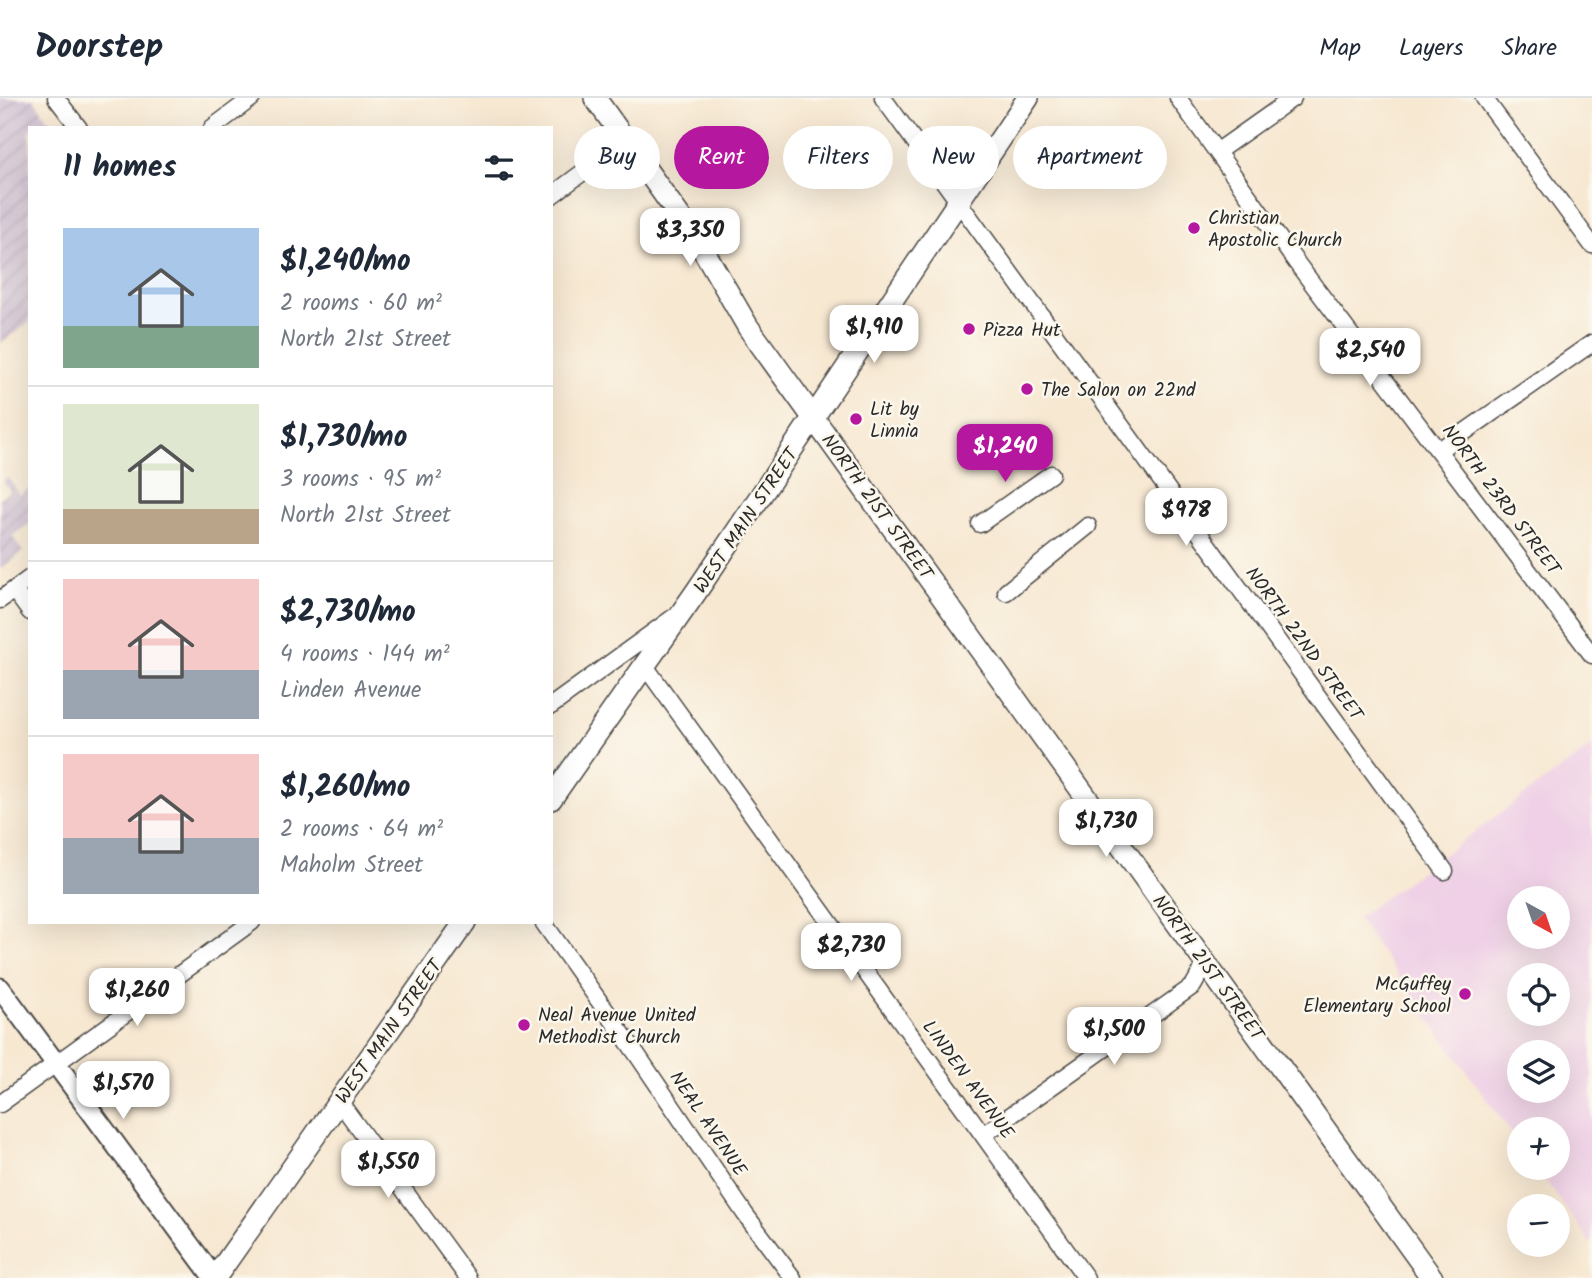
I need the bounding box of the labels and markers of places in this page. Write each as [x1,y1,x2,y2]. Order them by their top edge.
place label: Christian Apostolic Church [1208,204,1342,256]
pin: $3,350 [633,208,747,268]
marker: Christian Apostolic Church [1186,220,1202,236]
pin: $1,910 [817,306,931,365]
place label: Pizza Hut [983,316,1061,346]
marker: Pizza Hut [961,321,977,337]
pin: $2,540 [1313,328,1427,388]
place label: The Salon on 22nd [1041,376,1196,406]
marker: The Salon on 22nd [1019,381,1035,397]
place label: Lit by Linnia [870,395,920,447]
marker: Lit by Linnia [848,411,864,427]
pin: $1,240 [948,424,1062,484]
pin: $978 [1145,489,1227,548]
pin: $1,730 [1049,800,1163,859]
pin: $2,730 [794,924,908,983]
pin: $1,260 [80,968,194,1028]
place label: McGuffey Elementary School [1303,970,1452,1022]
marker: McGuffey Elementary School [1457,986,1473,1002]
place label: Neal Avenue United Methodist Church [538,1001,696,1053]
pin: $1,500 [1057,1007,1171,1067]
marker: Neal Avenue United Methodist Church [516,1017,532,1033]
pin: $1,570 [66,1062,180,1121]
pin: $1,550 [331,1140,445,1200]

